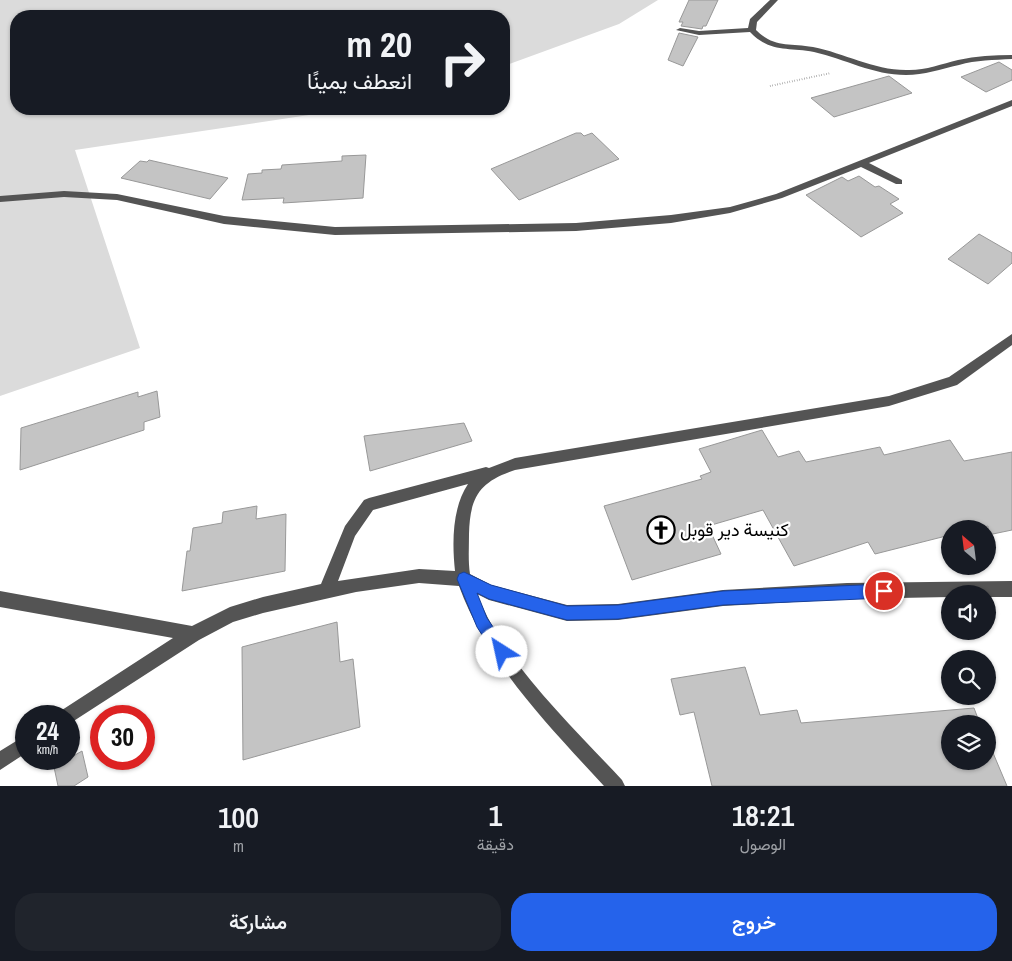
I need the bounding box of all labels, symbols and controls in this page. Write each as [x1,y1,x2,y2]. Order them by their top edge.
text: 20 m [347,21,412,68]
icon: right [430,30,495,95]
text: انعطف يمينًا [307,66,412,96]
church icon: كنيسة دير قوبل [646,515,676,545]
place label: كنيسة دير قوبل [680,517,789,542]
north arrow [941,520,996,575]
map controls [941,520,996,770]
pin [863,570,905,612]
icon: arrive [870,577,898,605]
button: sound [941,585,996,640]
position arrow [475,625,527,677]
button: search [941,650,996,705]
speed limit sign: 30 [90,705,155,770]
text: 24 [36,714,59,748]
button: layers [941,715,996,770]
text: km/h [37,742,58,758]
text: 1 [488,795,502,835]
text: 18:21 [732,795,794,835]
text: 100 [218,797,259,837]
text: دقيقة [477,833,514,855]
text: الوصول [740,833,786,855]
text: m [233,835,244,857]
button: مشاركة [15,893,501,951]
button: خروج [511,893,997,951]

